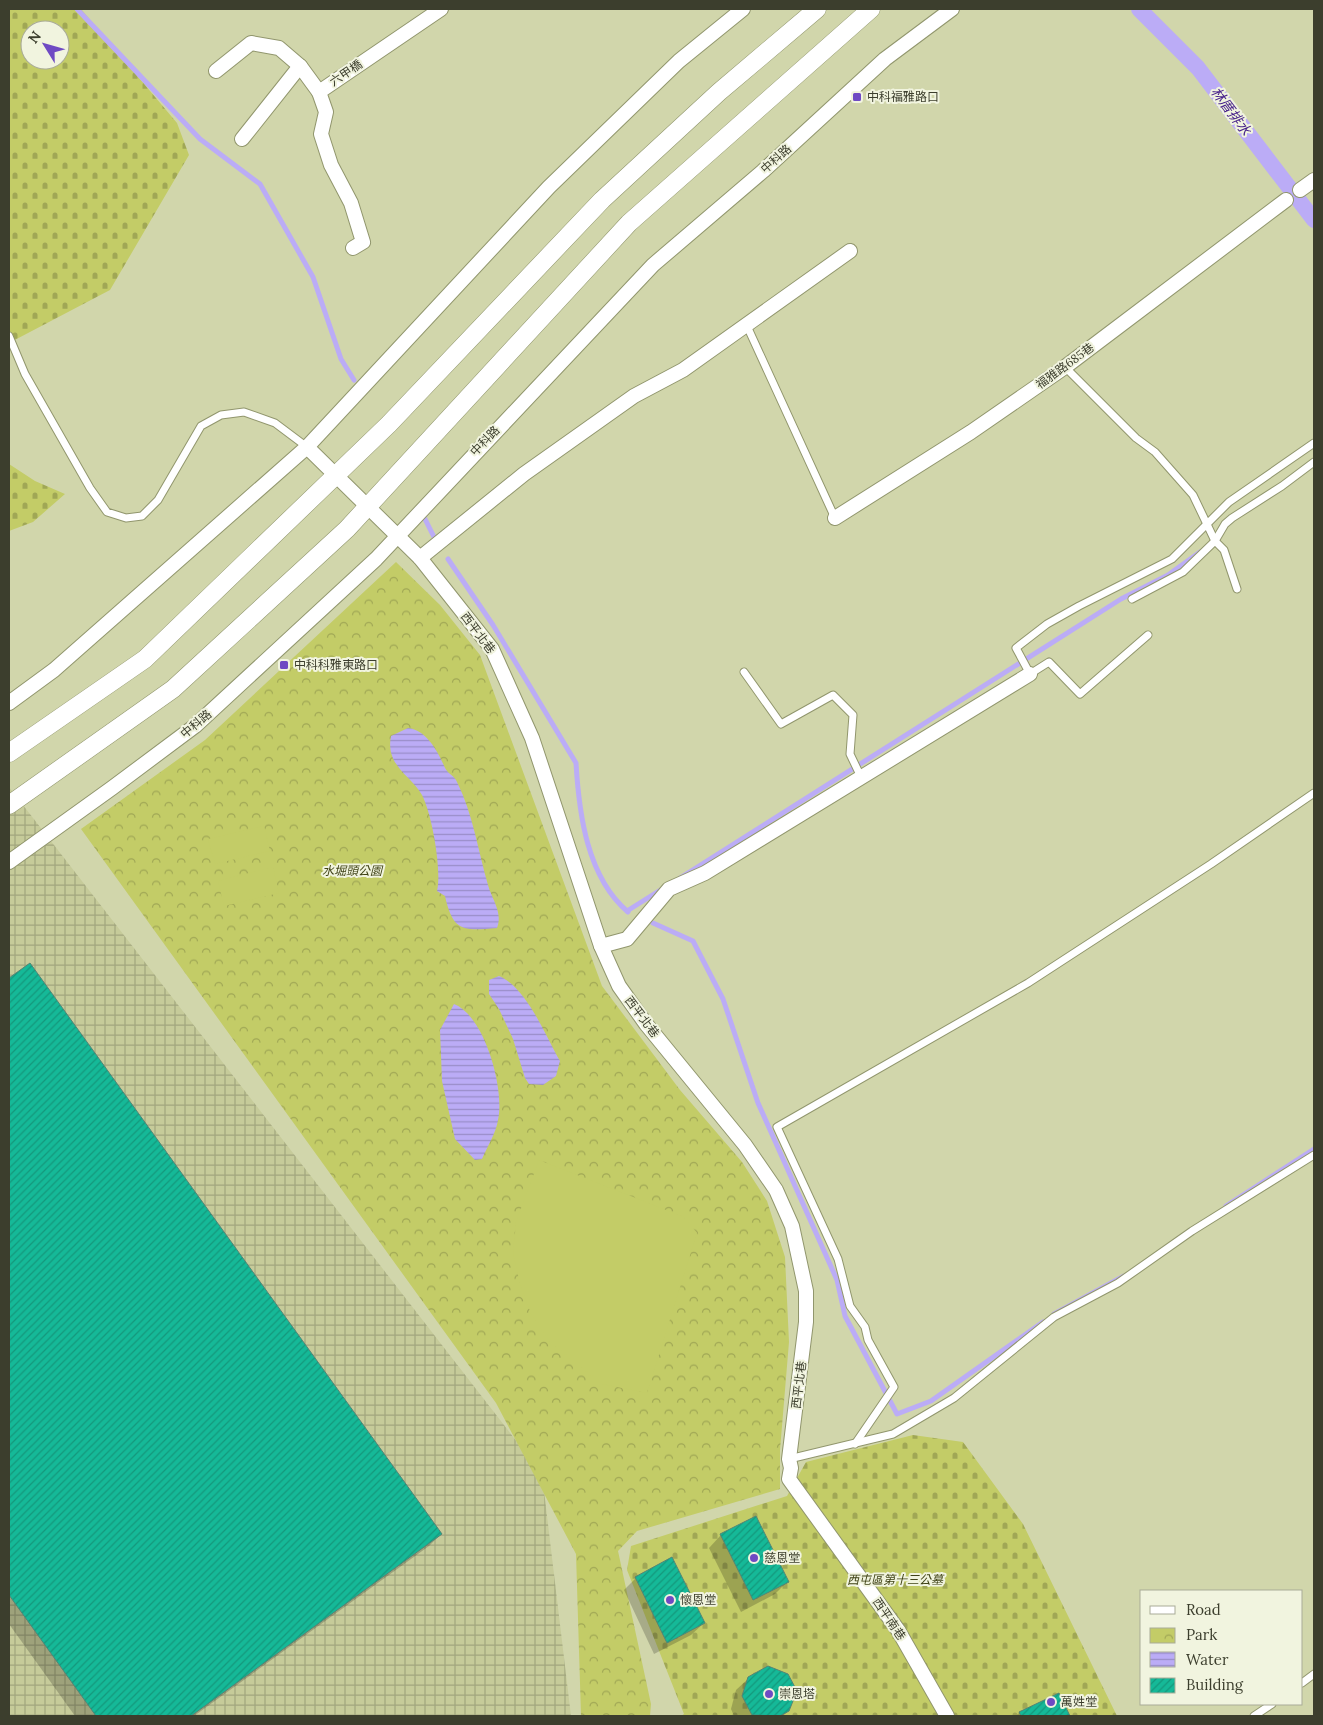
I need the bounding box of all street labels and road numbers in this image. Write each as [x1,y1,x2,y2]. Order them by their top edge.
street label: 六甲橋 [327,56,365,89]
street label: 中科路 [757,141,794,176]
street label: 福雅路685巷 [1033,339,1097,392]
street label: 中科路 [467,422,503,459]
street label: 西平北巷 [458,609,499,656]
street label: 中科路 [177,706,214,741]
street label: 西平北巷 [622,993,663,1040]
street label: 西平北巷 [788,1360,809,1410]
street label: 西平南巷 [870,1595,909,1643]

